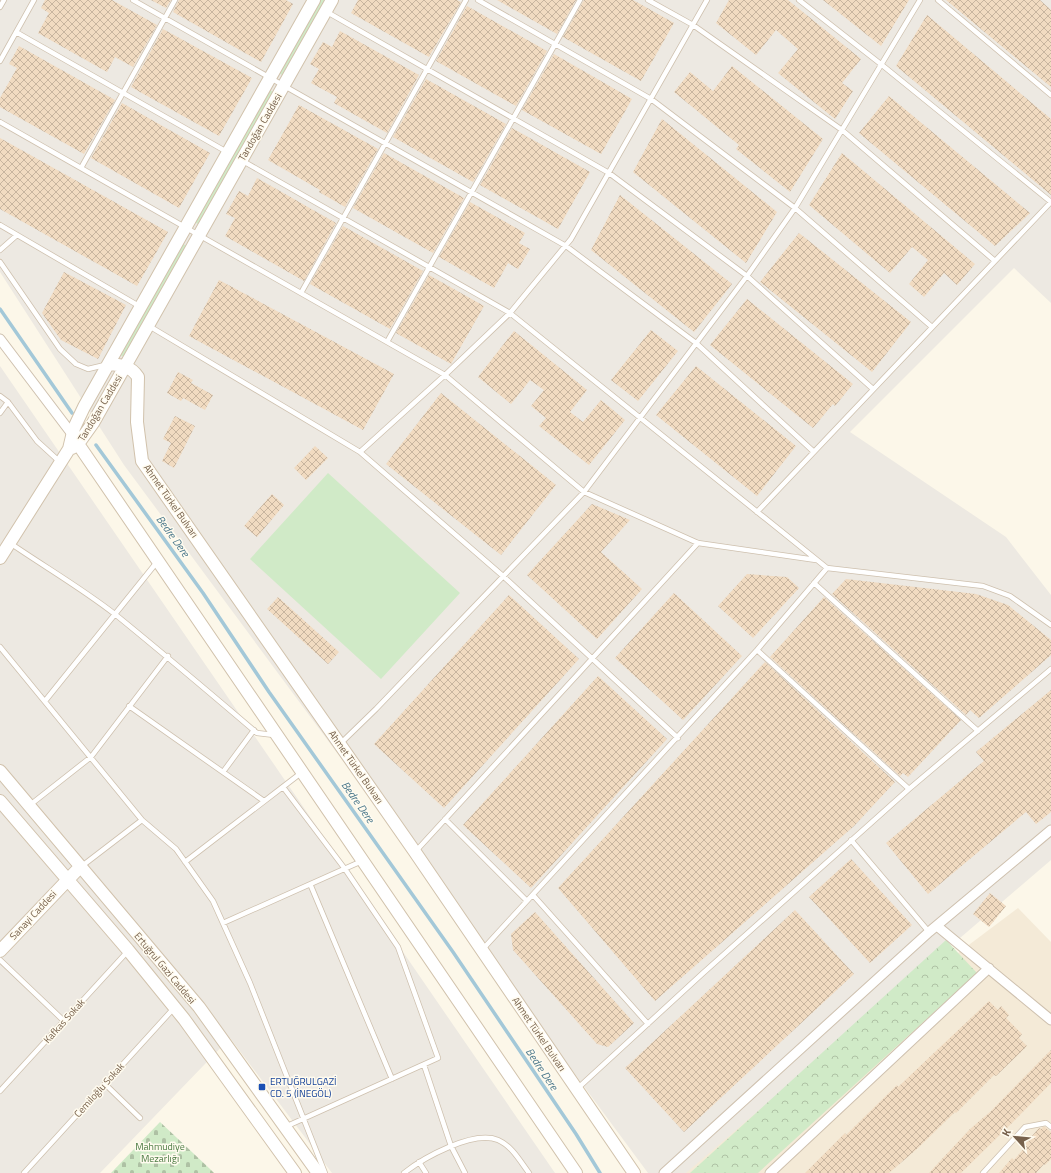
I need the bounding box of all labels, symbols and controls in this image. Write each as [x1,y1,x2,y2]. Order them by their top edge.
street label: Tandoğan Caddesi [235,90,285,164]
street label: Tandoğan Caddesi [74,372,126,444]
street label: Ahmet Türkel Bulvarı [140,461,202,541]
water label: Bedre Dere [152,512,194,561]
street label: Ahmet Türkel Bulvarı [325,727,387,807]
water label: Bedre Dere [338,778,379,827]
street label: Sanayi Caddesi [6,887,60,943]
street label: Ertuğrul Gazi Caddesi [131,929,199,1007]
street label: Ahmet Türkel Bulvarı [508,994,570,1074]
street label: Kafkas Sokak [40,995,88,1047]
water label: Bedre Dere [522,1045,563,1094]
street label: Cemiloğlu Sokak [70,1059,128,1121]
place label: ERTUĞRULGAZİ CD. 5 (İNEGÖL) [270,1074,337,1101]
marker: ERTUĞRULGAZİ CD. 5 (İNEGÖL) [257,1082,267,1092]
north arrow [995,1117,1035,1157]
text: K [997,1126,1015,1139]
park label: Mahmudiye Mezarlığı [135,1139,185,1166]

